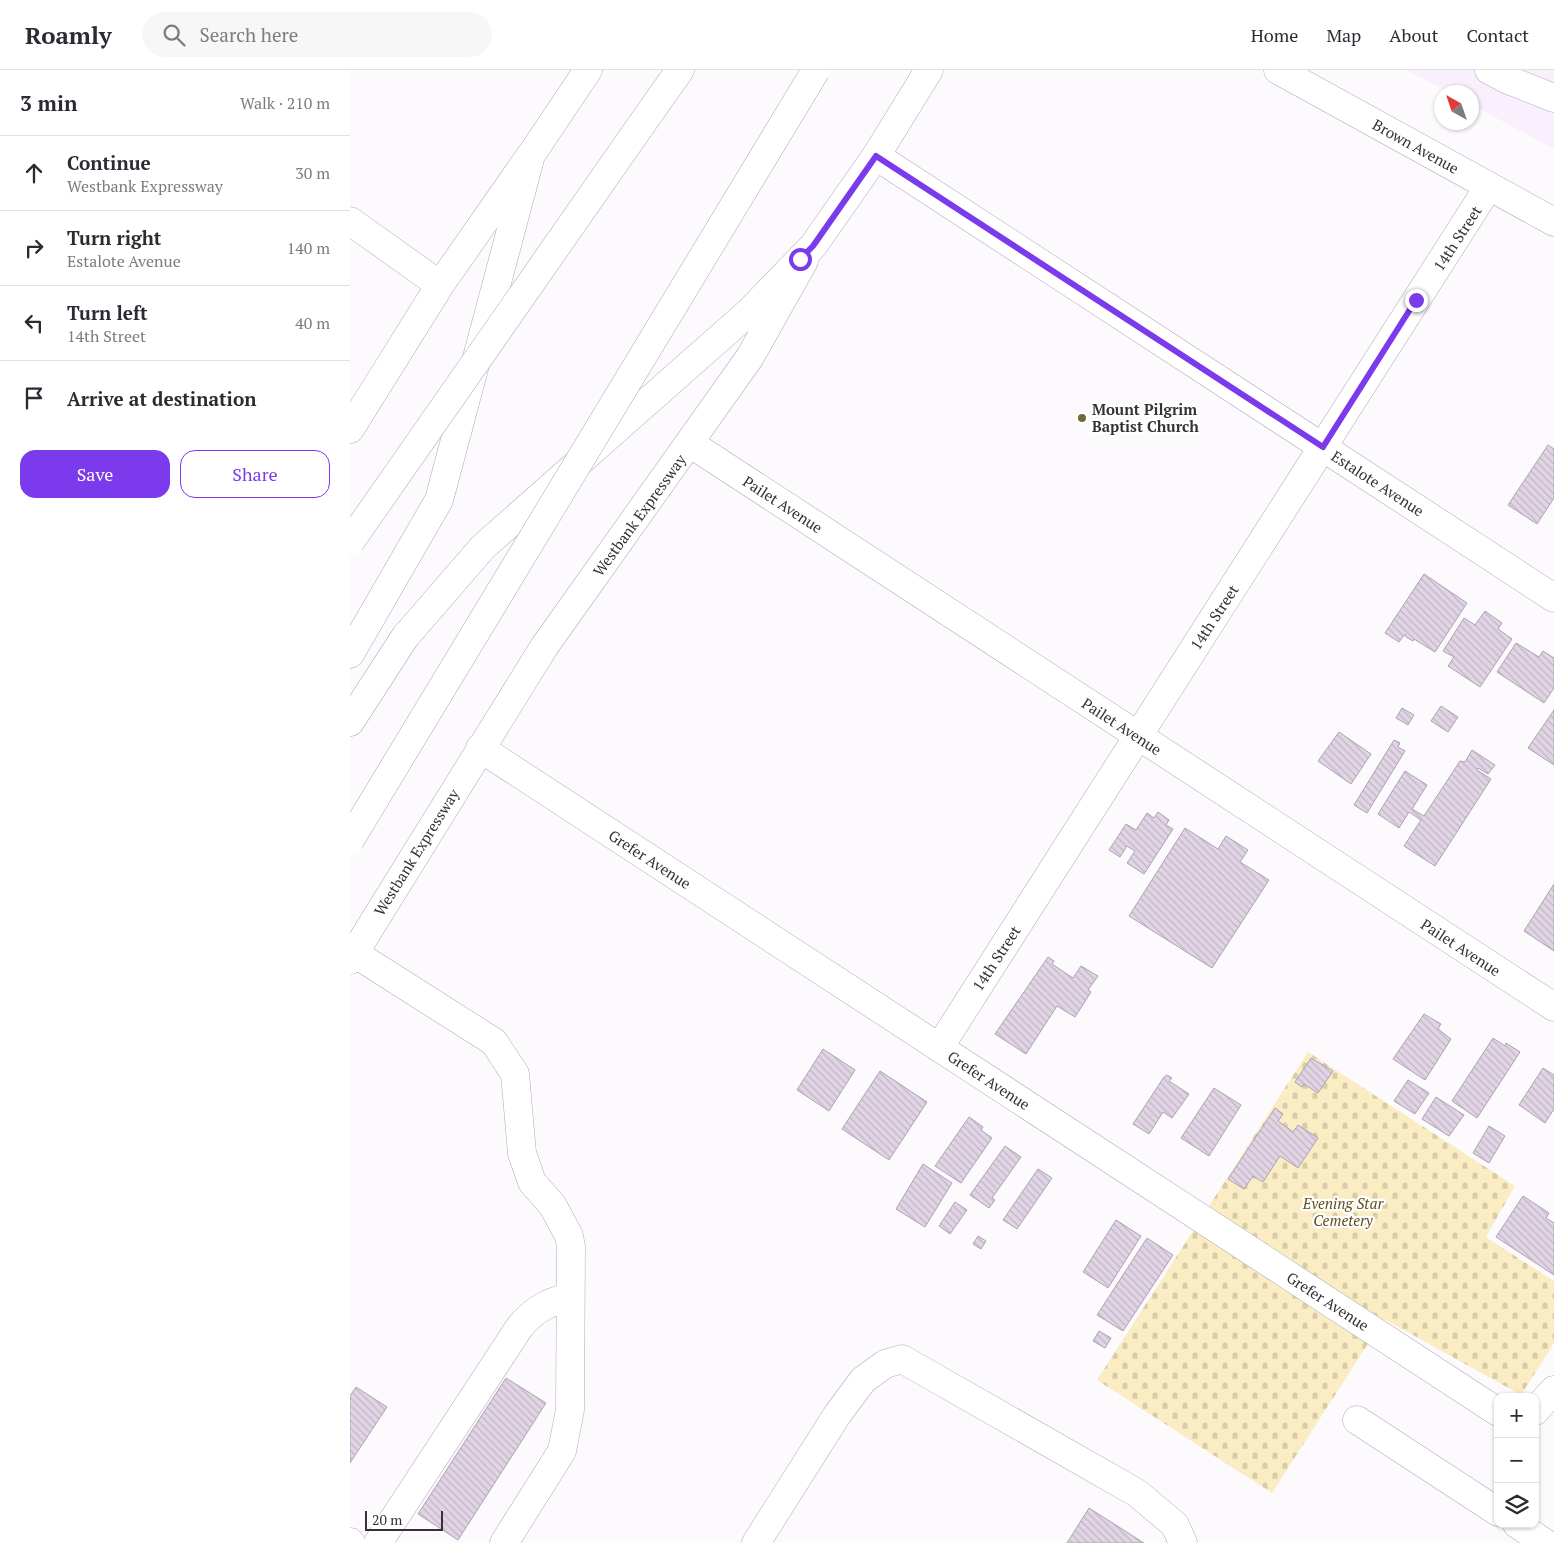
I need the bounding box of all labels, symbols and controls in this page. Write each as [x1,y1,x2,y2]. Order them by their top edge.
search box [142,12,492,57]
text: Roamly [25,19,112,51]
icon: search [160,21,188,49]
text: Search here [200,22,298,47]
text: Home [1251,23,1298,47]
text: Map [1326,23,1361,47]
text: About [1389,23,1438,47]
text: Contact [1466,23,1529,47]
north arrow [1434,85,1479,130]
text: 3 min [20,89,77,117]
text: Walk · 210 m [240,92,330,114]
street label: Brown Avenue [1369,114,1463,178]
text: Continue [67,150,151,175]
icon: ahead [20,159,48,187]
text: 30 m [295,162,330,184]
text: Westbank Expressway [67,175,223,197]
street label: 14th Street [1428,201,1486,274]
text: Turn right [67,225,161,250]
icon: right [20,234,48,262]
text: 140 m [287,237,330,259]
route start [789,248,812,271]
text: Estalote Avenue [67,250,181,272]
route end [1405,289,1428,312]
text: Turn left [67,300,148,325]
icon: left [20,309,48,337]
text: 40 m [295,312,330,334]
text: 14th Street [67,325,146,347]
icon: arrive [20,384,48,412]
text: Arrive at destination [67,386,256,411]
place label: Mount Pilgrim Baptist Church [1092,399,1199,436]
marker: Mount Pilgrim Baptist Church [1076,412,1088,424]
street label: Estalote Avenue [1328,446,1428,520]
button: Save [20,450,170,498]
button: Share [180,450,330,498]
street label: Westbank Expressway [588,450,690,580]
street label: Pailet Avenue [739,471,827,537]
street label: 14th Street [1185,580,1243,653]
street label: Pailet Avenue [1078,693,1166,759]
street label: Westbank Expressway [369,784,463,919]
street label: Grefer Avenue [605,825,695,893]
street label: Pailet Avenue [1417,914,1505,980]
street label: 14th Street [967,921,1025,994]
street label: Grefer Avenue [944,1046,1034,1114]
park label: Evening Star Cemetery [1302,1193,1384,1230]
street label: Grefer Avenue [1283,1267,1373,1335]
map controls [1494,1393,1539,1528]
button: + [1494,1393,1539,1438]
button: − [1494,1438,1539,1483]
button: layers [1494,1483,1539,1528]
scale bar [365,1508,442,1531]
text: 20 m [372,1510,402,1529]

